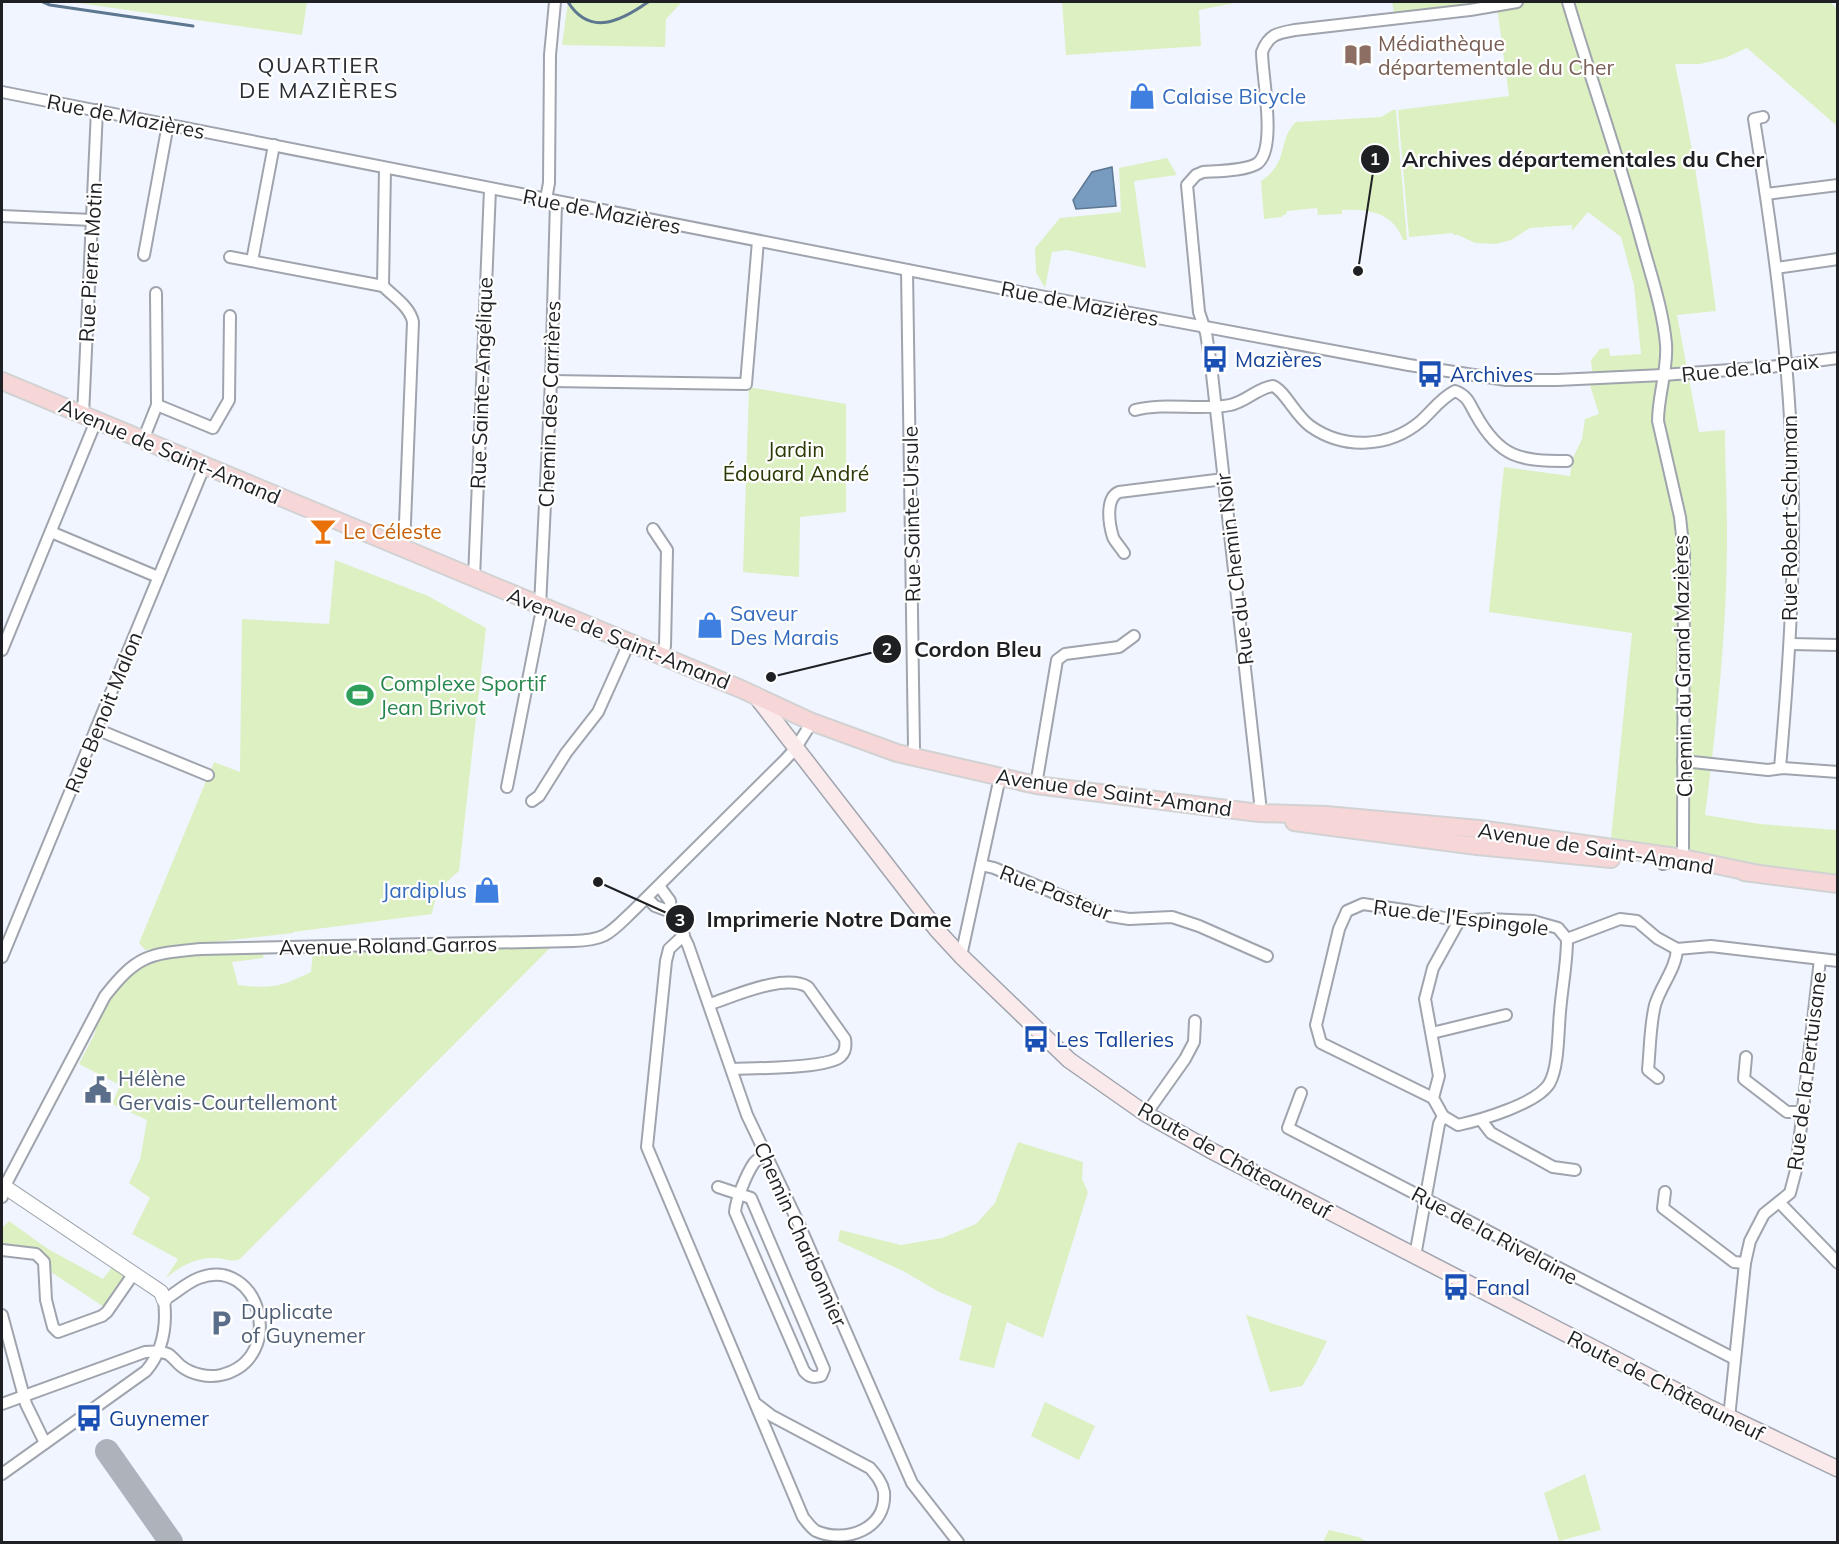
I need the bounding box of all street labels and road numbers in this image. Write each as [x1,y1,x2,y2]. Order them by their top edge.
street label: Rue de Mazières [45,88,207,144]
street label: Rue Pierre Motin [73,181,107,343]
street label: Rue de Mazières [521,183,683,239]
street label: Rue de Mazières [999,275,1161,331]
street label: Rue Sainte-Angélique [464,277,498,489]
street label: Chemin des Carrières [532,300,566,508]
street label: Rue de la Paix [1680,347,1820,387]
street label: Avenue de Saint-Amand [55,392,285,510]
street label: Rue Robert Schuman [1776,415,1802,621]
street label: Rue Sainte-Ursule [896,426,926,602]
street label: Rue du Chemin Noir [1209,471,1259,667]
street label: Chemin du Grand Mazières [1667,534,1697,798]
street label: Avenue de Saint-Amand [504,581,734,695]
street label: Rue Benoit Malon [59,628,147,796]
street label: Avenue de Saint-Amand [994,763,1234,821]
street label: Avenue de Saint-Amand [1476,817,1716,879]
street label: Rue Pasteur [996,859,1116,925]
street label: Rue de l'Espingole [1372,893,1550,941]
street label: Avenue Roland Garros [279,930,497,960]
street label: Rue de la Pertuisane [1781,970,1831,1172]
street label: Route de Châteauneuf [1134,1096,1337,1225]
street label: Chemin Charbonnier [749,1138,854,1331]
street label: Rue de la Rivelaine [1407,1180,1583,1290]
street label: Route de Châteauneuf [1563,1324,1770,1446]

